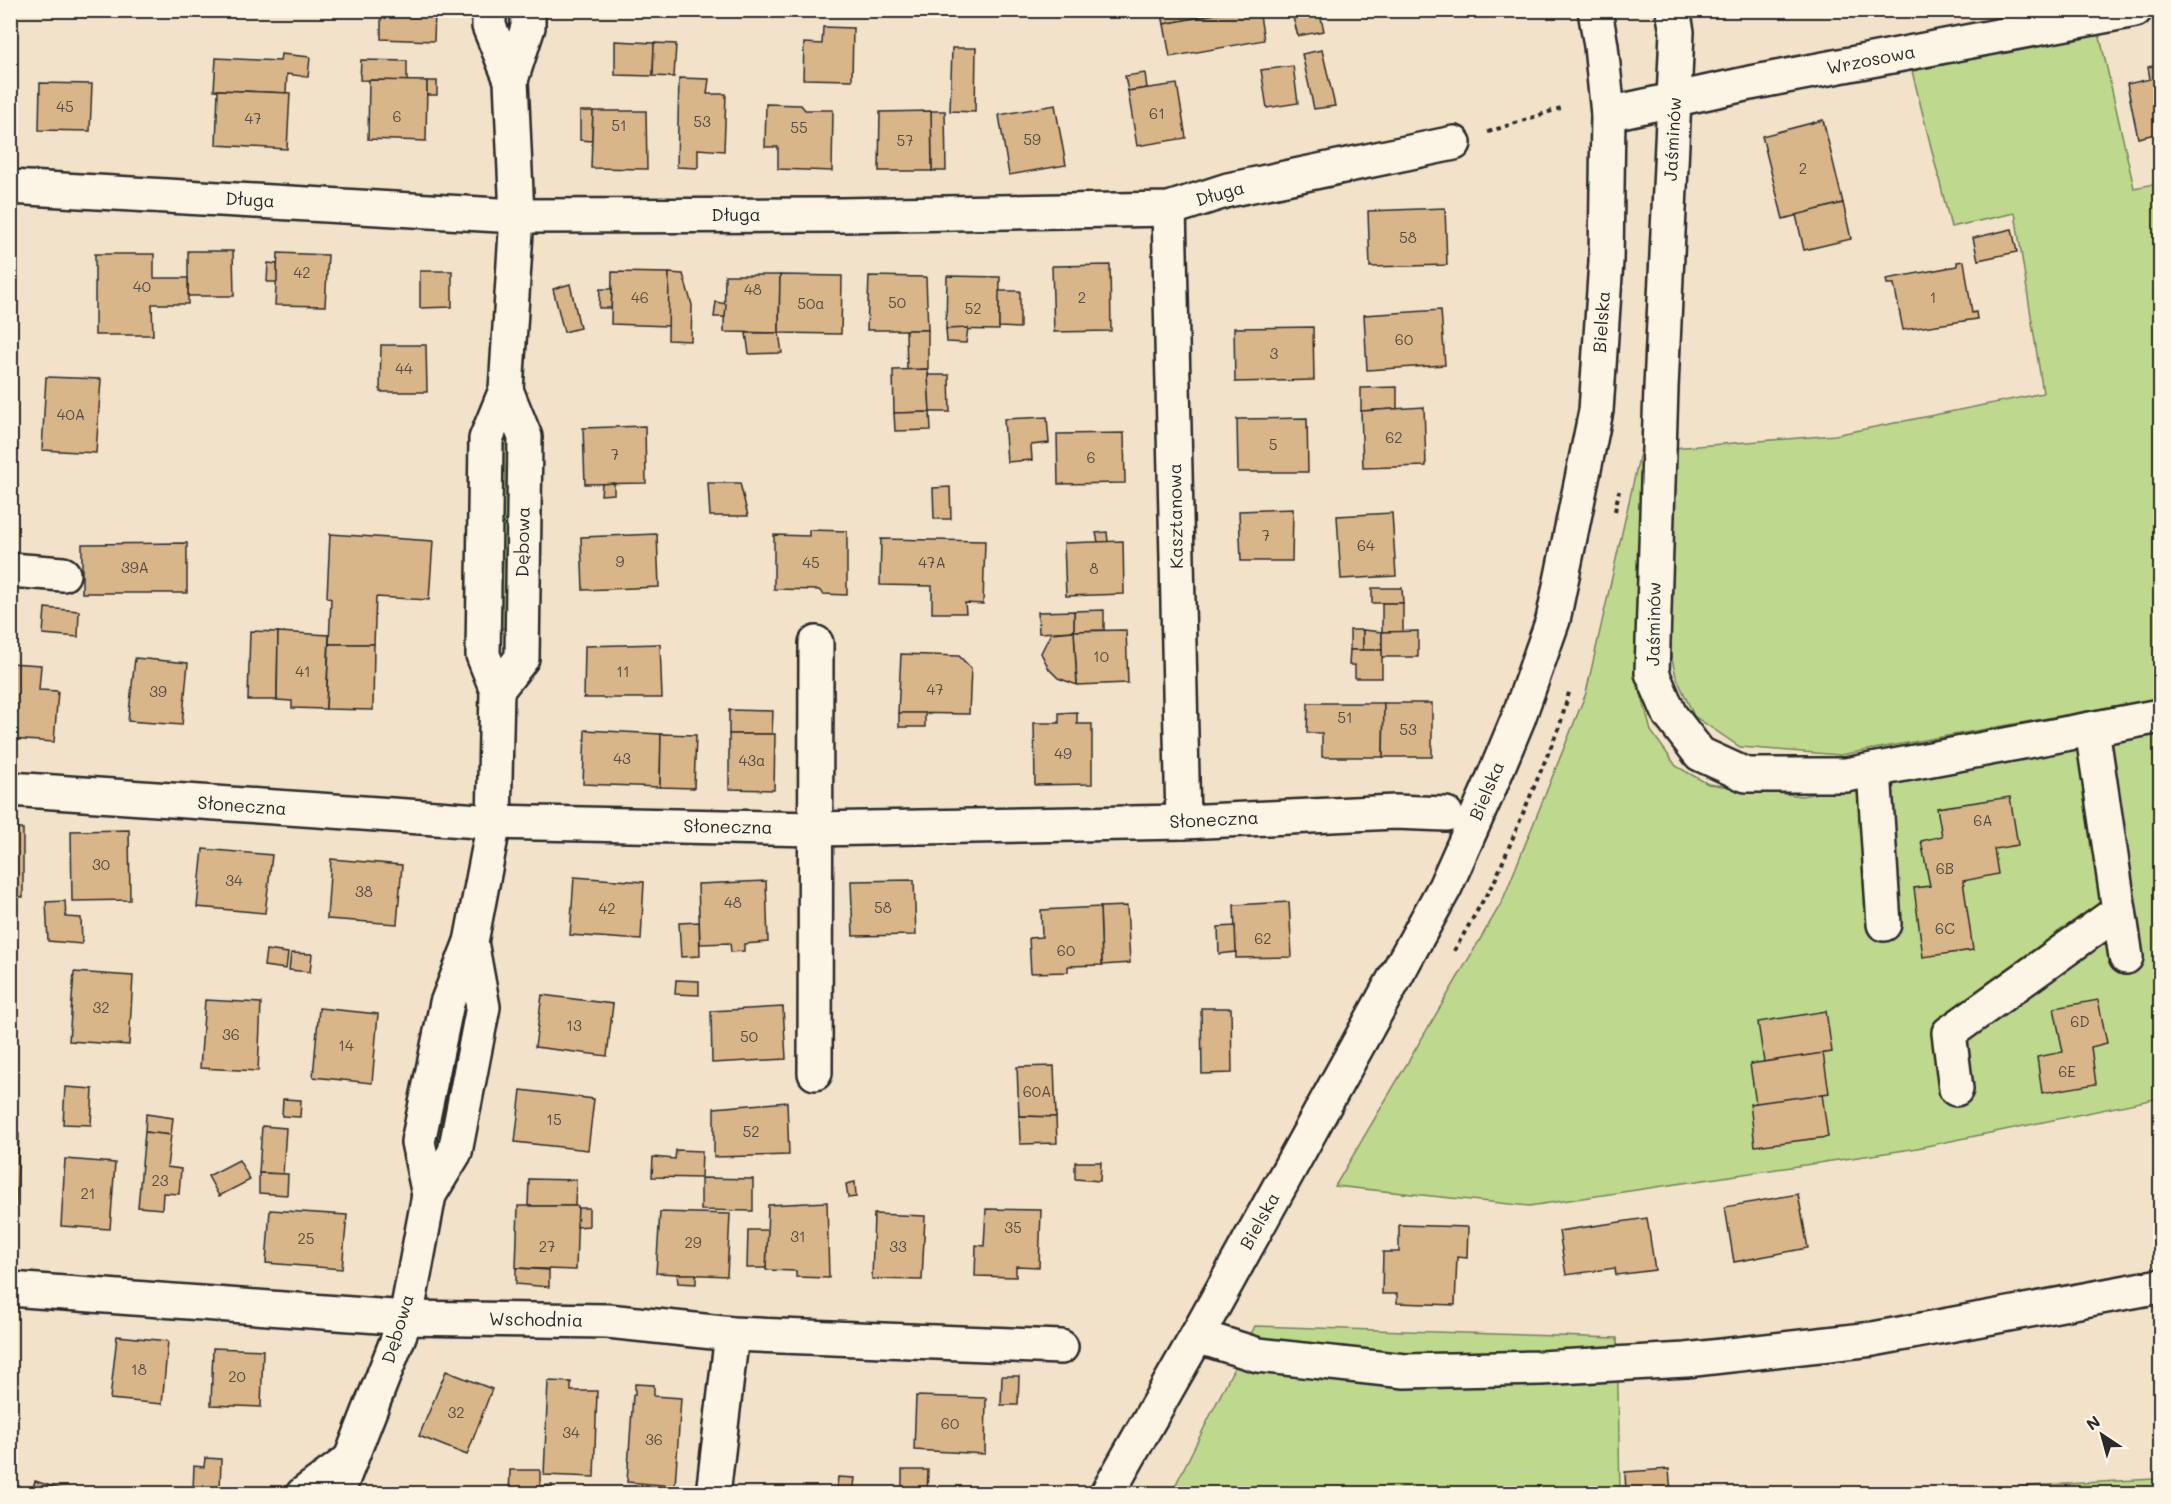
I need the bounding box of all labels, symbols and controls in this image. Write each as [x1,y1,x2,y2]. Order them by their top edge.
street label: Wrzosowa [1824,39,1917,79]
house number: 45 [56,96,74,116]
street label: Jaśminów [1658,96,1686,182]
house number: 61 [1149,103,1165,123]
house number: 6 [392,106,402,126]
house number: 47 [244,108,262,128]
house number: 53 [693,111,711,131]
house number: 51 [611,115,627,135]
house number: 55 [790,117,808,137]
house number: 59 [1023,129,1041,149]
house number: 57 [896,130,914,150]
house number: 2 [1799,158,1807,178]
street label: Długa [1193,175,1247,211]
street label: Długa [225,186,275,212]
street label: Długa [711,202,761,226]
house number: 58 [1399,227,1417,247]
house number: 42 [293,262,311,282]
house number: 40 [133,276,151,296]
house number: 48 [744,279,762,299]
house number: 46 [631,287,649,307]
house number: 2 [1078,287,1086,307]
house number: 1 [1930,287,1936,307]
street label: Bielska [1587,290,1615,354]
house number: 50 [888,292,906,312]
house number: 50a [797,293,825,313]
house number: 52 [964,298,982,318]
house number: 60 [1395,329,1413,349]
house number: 3 [1270,343,1279,363]
house number: 44 [395,358,413,378]
house number: 40A [57,404,85,424]
house number: 62 [1385,427,1403,447]
house number: 5 [1269,434,1277,454]
house number: 7 [611,444,619,464]
house number: 6 [1086,447,1096,467]
street label: Kasztanowa [1162,463,1188,569]
street label: Dębowa [509,506,535,578]
house number: 7 [1262,525,1270,545]
house number: 64 [1357,535,1375,555]
house number: 9 [616,551,625,571]
house number: 45 [802,552,820,572]
house number: 47A [918,552,946,572]
house number: 39A [121,557,149,577]
house number: 8 [1089,558,1099,578]
street label: Jaśminów [1640,582,1666,666]
house number: 10 [1093,646,1109,666]
house number: 41 [295,661,311,681]
house number: 11 [616,661,630,681]
house number: 47 [926,679,944,699]
house number: 39 [149,681,167,701]
house number: 51 [1337,707,1353,727]
house number: 53 [1399,719,1417,739]
house number: 49 [1054,743,1072,763]
house number: 43 [613,748,631,768]
house number: 43a [739,750,765,770]
street label: Bielska [1463,757,1509,824]
street label: Słoneczna [197,790,287,820]
street label: Słoneczna [1169,805,1259,833]
house number: 6A [1973,810,1993,830]
street label: Słoneczna [683,813,773,839]
house number: 30 [92,854,110,874]
house number: 6B [1936,858,1954,878]
house number: 34 [225,870,243,890]
house number: 38 [355,881,373,901]
house number: 48 [724,892,742,912]
house number: 58 [874,897,892,917]
house number: 42 [598,898,616,918]
house number: 6C [1935,918,1955,938]
house number: 62 [1254,928,1272,948]
house number: 60 [1057,940,1075,960]
house number: 32 [92,997,110,1017]
house number: 6D [2070,1011,2090,1031]
house number: 13 [566,1015,582,1035]
house number: 36 [222,1024,240,1044]
house number: 50 [740,1026,758,1046]
house number: 14 [338,1035,354,1055]
house number: 6E [2058,1061,2076,1081]
house number: 60A [1023,1081,1051,1101]
house number: 15 [546,1109,562,1129]
house number: 52 [742,1121,760,1141]
house number: 23 [151,1170,169,1190]
house number: 21 [80,1183,96,1203]
street label: Bielska [1234,1188,1285,1253]
house number: 35 [1004,1217,1022,1237]
house number: 31 [790,1226,806,1246]
house number: 25 [297,1228,315,1248]
house number: 29 [684,1232,702,1252]
house number: 27 [539,1236,555,1256]
house number: 33 [889,1236,907,1256]
street label: Dębowa [375,1291,419,1366]
street label: Wschodnia [489,1306,583,1332]
house number: 18 [131,1359,147,1379]
house number: 20 [228,1366,246,1386]
house number: 32 [447,1402,465,1422]
north arrow [2072,1405,2132,1465]
text: N [2082,1410,2104,1435]
house number: 60 [941,1413,959,1433]
house number: 34 [562,1422,580,1442]
house number: 36 [645,1429,663,1449]

